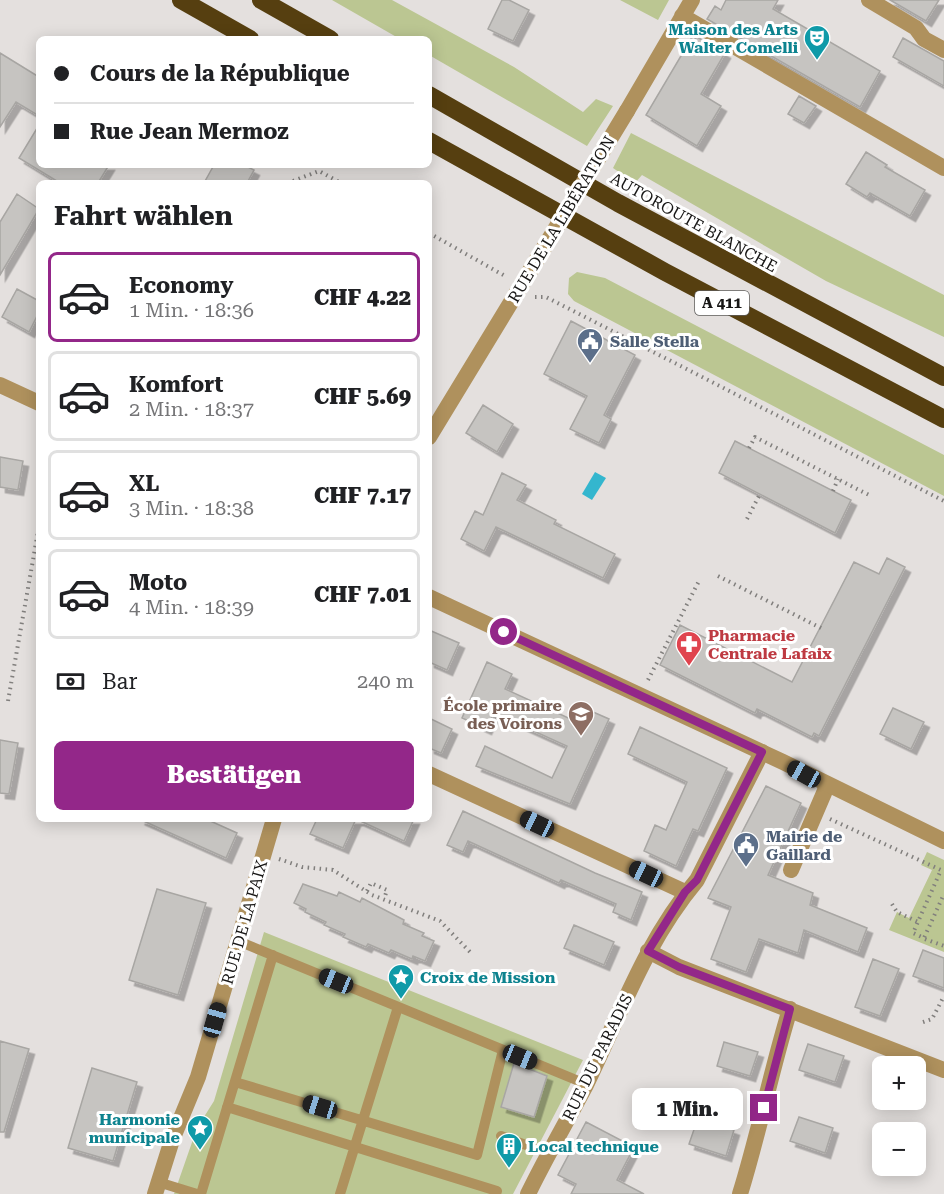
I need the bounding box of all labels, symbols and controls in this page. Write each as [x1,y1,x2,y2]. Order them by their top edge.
place label: Maison des Arts Walter Comelli [668,20,799,57]
theatre icon: Maison des Arts Walter Comelli [802,23,832,61]
text: Cours de la République [90,61,350,86]
text: Rue Jean Mermoz [90,119,289,144]
street label: RUE DE LA LIBÉRATION [504,132,619,306]
street label: AUTOROUTE BLANCHE [607,169,781,276]
text: Fahrt wählen [54,200,233,232]
icon: car [57,270,111,324]
text: Economy [129,273,233,298]
text: CHF 4.22 [314,285,411,310]
road number: A 411 [695,291,749,315]
text: 1 Min. · 18:36 [129,298,254,322]
public building icon: Salle Stella [575,326,605,364]
place label: Salle Stella [610,332,700,351]
icon: car [57,369,111,423]
text: Komfort [129,372,224,397]
text: CHF 5.69 [314,384,411,409]
text: 2 Min. · 18:37 [129,397,254,421]
icon: car [57,468,111,522]
text: XL [129,471,159,496]
text: CHF 7.17 [314,483,411,508]
text: 3 Min. · 18:38 [129,496,254,520]
icon: car [57,567,111,621]
text: Moto [129,570,187,595]
text: CHF 7.01 [314,582,411,607]
text: 4 Min. · 18:39 [129,595,254,619]
route start [490,618,517,645]
place label: Pharmacie Centrale Lafaix [708,626,832,663]
pharmacy icon: Pharmacie Centrale Lafaix [674,629,704,667]
icon: cash [54,665,87,698]
text: Bar [102,669,138,694]
text: 240 m [357,669,414,693]
place label: École primaire des Voirons [443,696,562,733]
school or university icon: École primaire des Voirons [566,699,596,737]
button: Bestätigen [54,741,414,810]
car [784,757,824,791]
car [517,808,557,840]
place label: Mairie de Gaillard [766,827,842,864]
public building icon: Mairie de Gaillard [731,830,761,868]
street label: RUE DE LA PAIX [218,858,271,987]
car [626,858,666,890]
place icon: Croix de Mission [386,962,416,1000]
car [316,966,356,996]
place label: Croix de Mission [420,968,556,987]
street label: RUE DU PARADIS [558,991,636,1124]
car [201,1000,229,1040]
car [500,1042,540,1072]
map controls [872,1056,926,1176]
button: + [872,1056,926,1110]
callout: 1 Min. [632,1087,743,1129]
car [300,1093,340,1121]
route end [750,1094,777,1121]
text: 1 Min. [656,1097,719,1121]
place label: Harmonie municipale [89,1110,180,1147]
place icon: Harmonie municipale [185,1113,215,1151]
button: − [872,1122,926,1176]
building icon: Local technique [494,1131,524,1169]
place label: Local technique [528,1137,659,1156]

